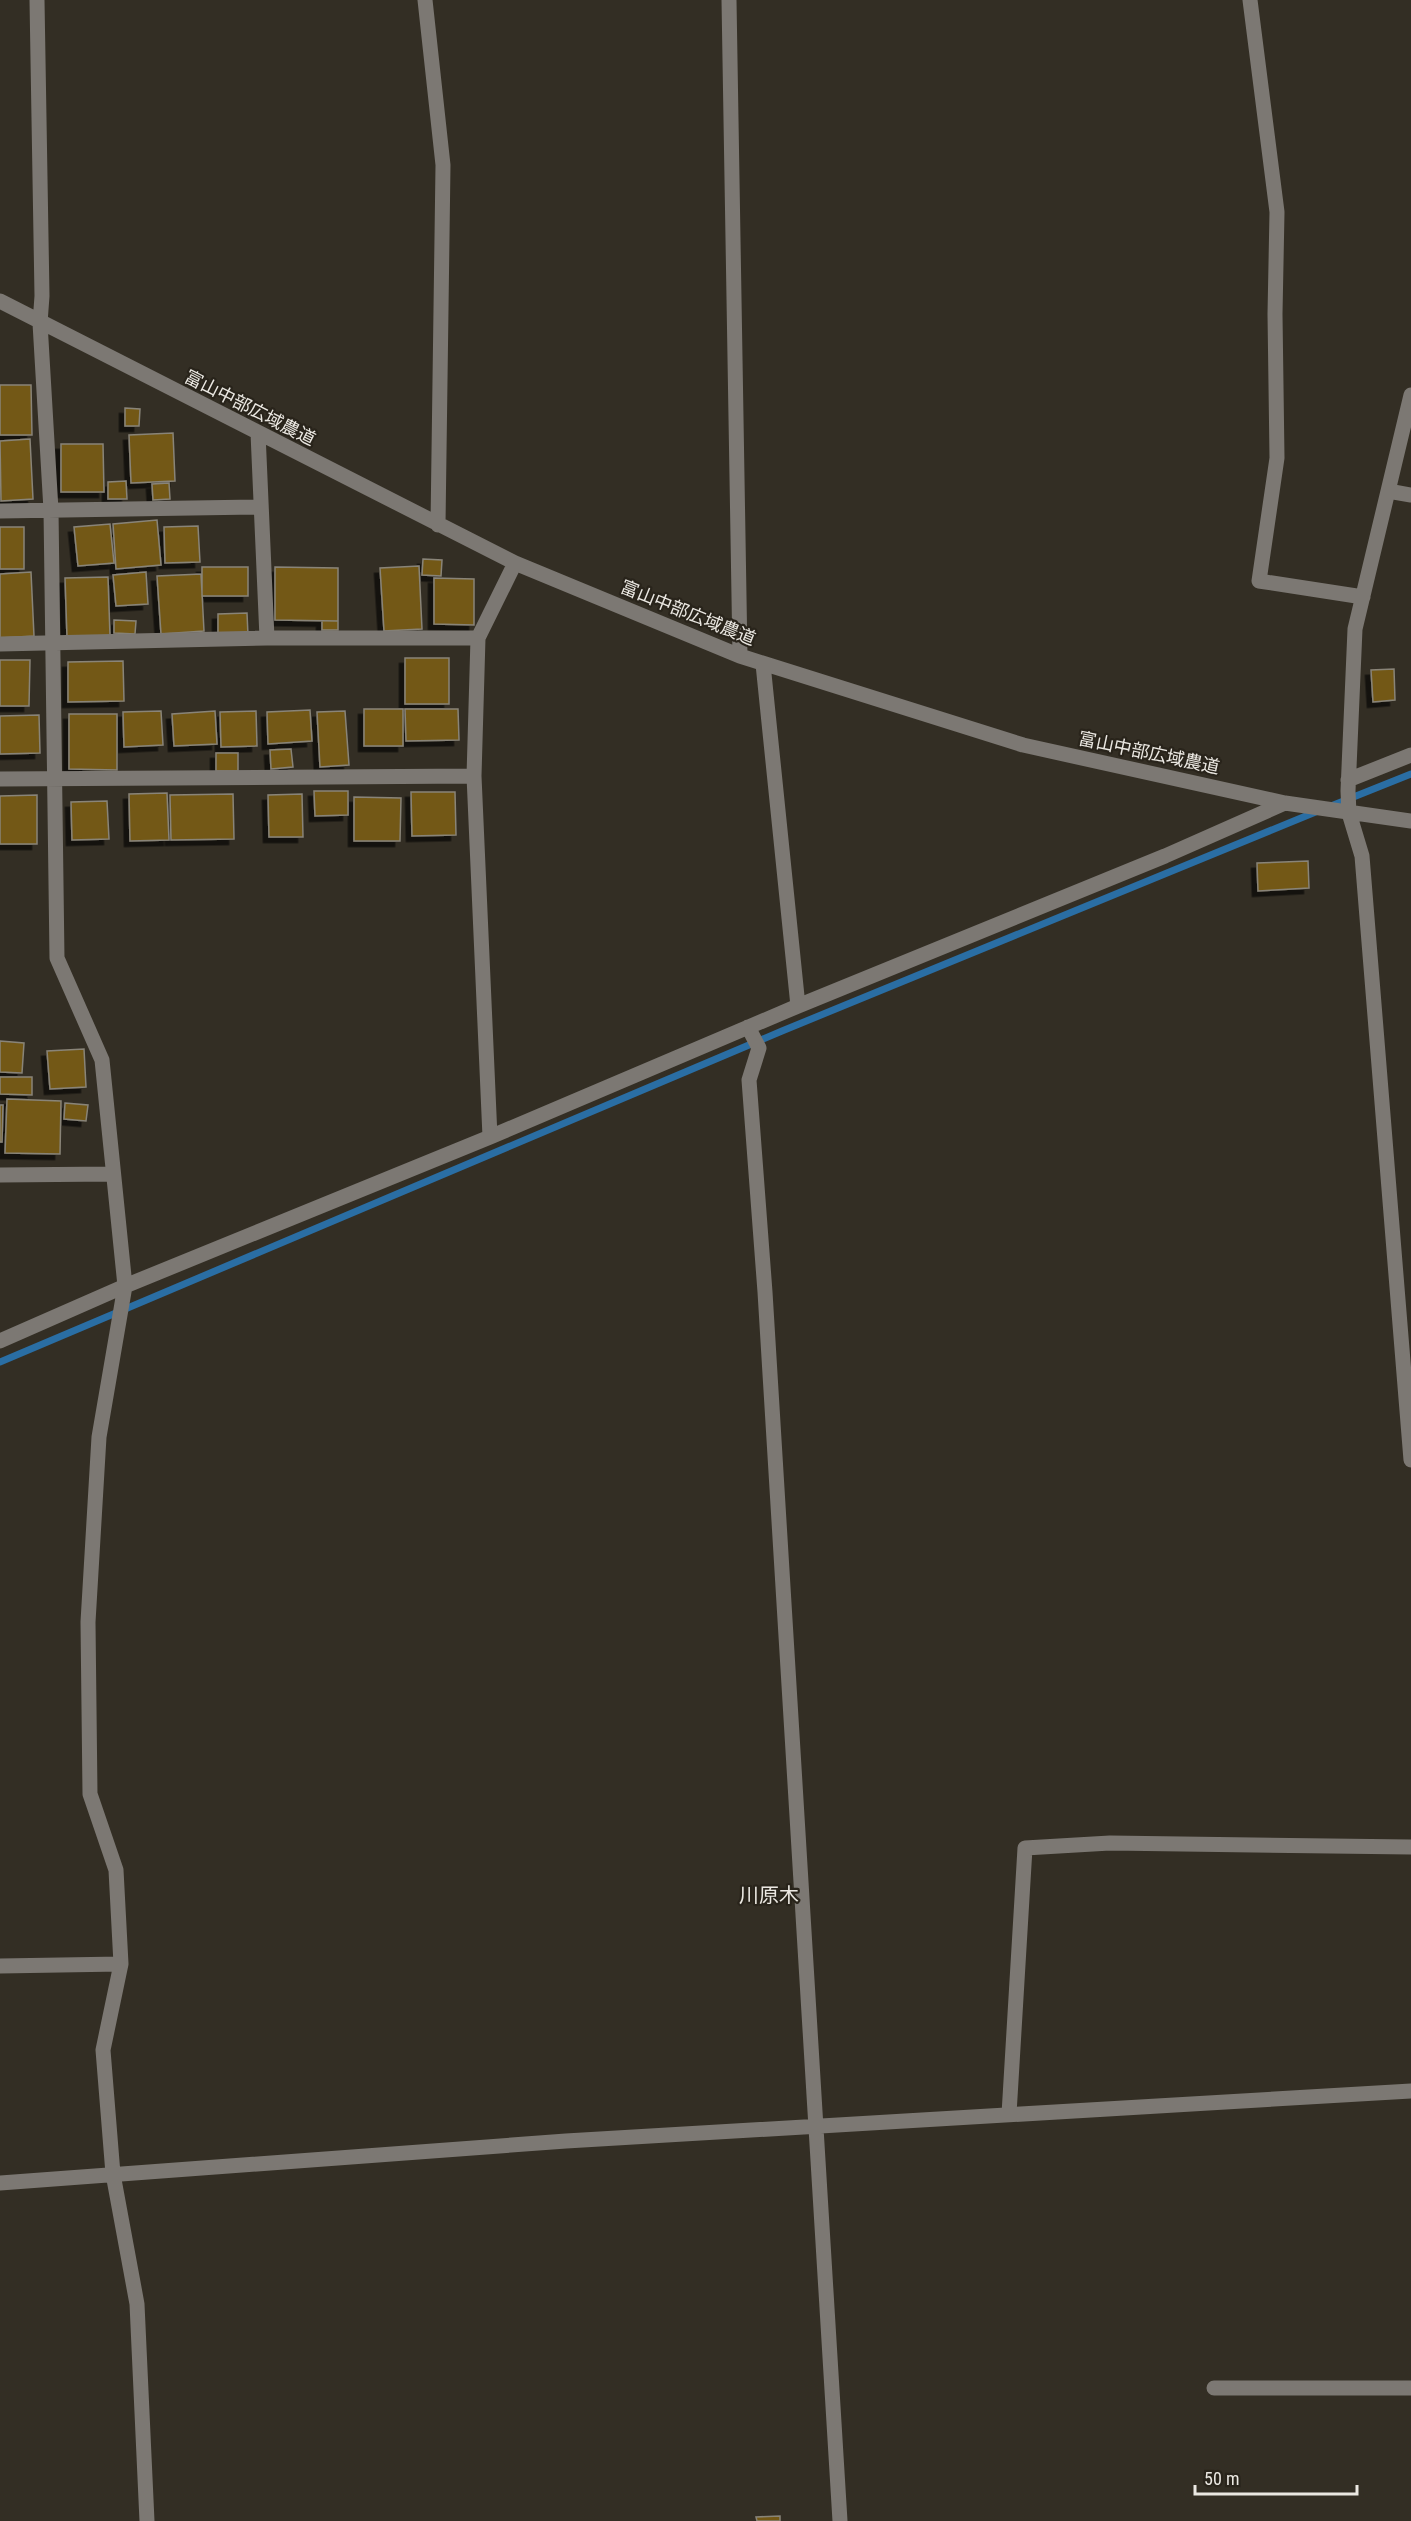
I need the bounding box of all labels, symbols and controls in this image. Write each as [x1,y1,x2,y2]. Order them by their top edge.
street label: 富山中部広域農道 [181,366,319,450]
street label: 富山中部広域農道 [617,576,759,649]
street label: 富山中部広域農道 [1076,727,1222,778]
district label: 川原木 [739,1883,799,1907]
scale bar [1195,2458,1357,2496]
text: 50 m [1204,2468,1239,2489]

